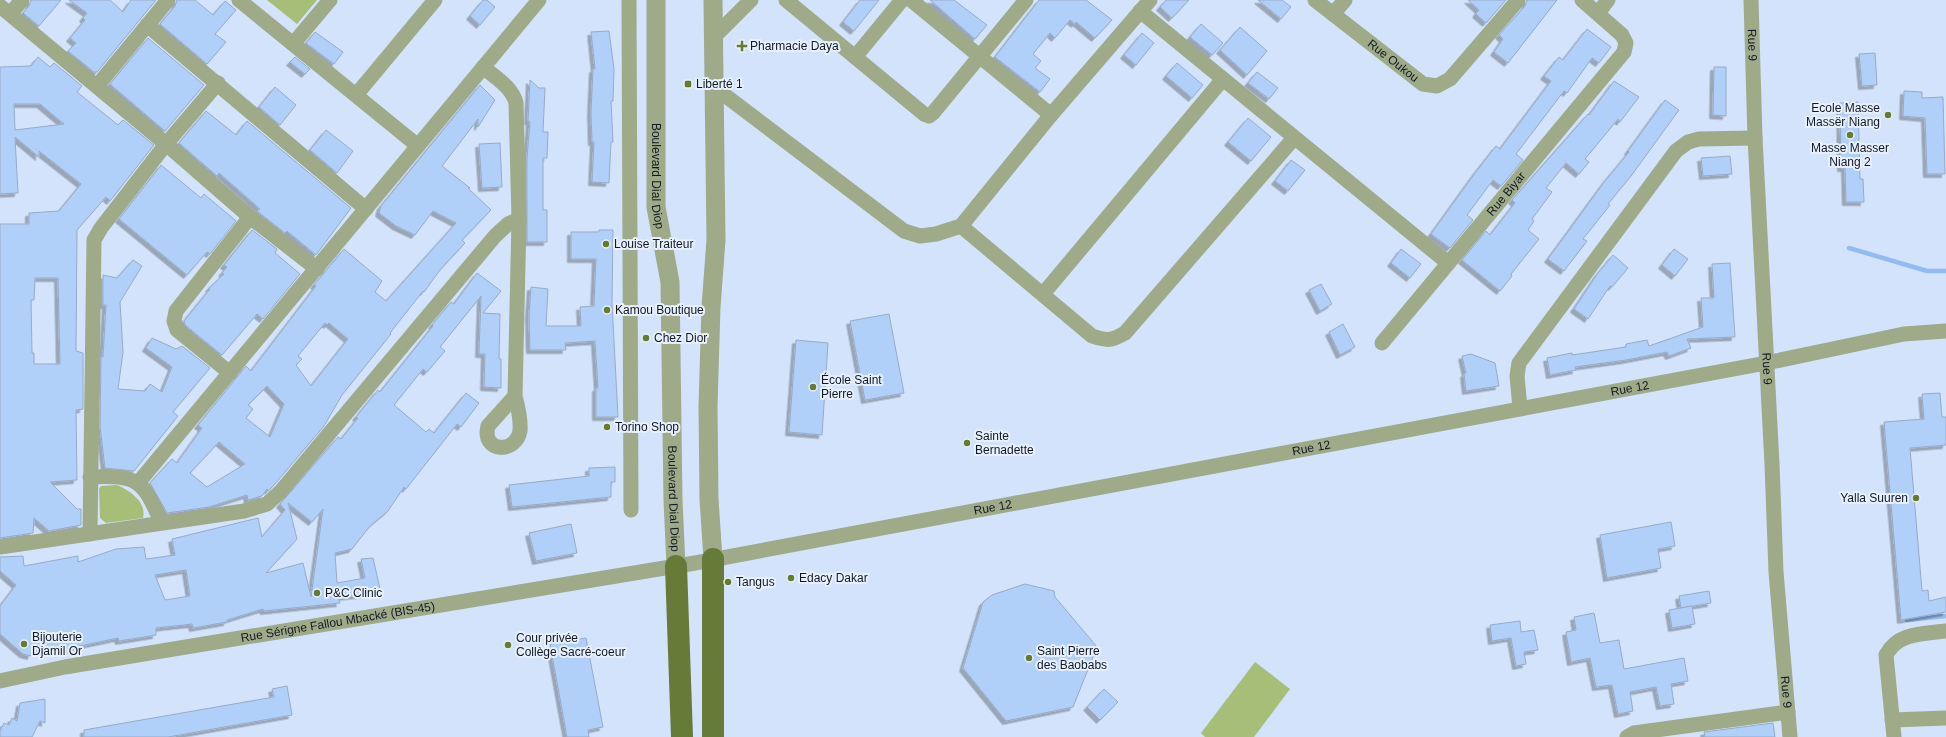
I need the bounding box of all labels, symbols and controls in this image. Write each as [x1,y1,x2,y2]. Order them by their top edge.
street label: Rue 9 [1745,29,1760,62]
street label: Rue Oukou [1365,37,1421,85]
place label: Pharmacie Daya [750,39,839,53]
marker: Pharmacie Daya [737,41,747,51]
place label: Liberté 1 [696,77,743,91]
marker: Liberté 1 [683,79,693,89]
place label: Ecole Masse Massër Niang [1806,101,1880,129]
marker: Ecole Masse Massër Niang [1883,110,1893,120]
street label: Boulevard Dial Diop [649,123,667,230]
marker: Masse Masser Niang 2 [1845,130,1855,140]
place label: Masse Masser Niang 2 [1811,141,1889,169]
street label: Rue Biyar [1484,169,1528,219]
place label: Louise Traiteur [614,237,693,251]
marker: Louise Traiteur [601,239,611,249]
place label: Kamou Boutique [615,303,704,317]
marker: Kamou Boutique [602,305,612,315]
place label: Chez Dior [654,331,707,345]
marker: Chez Dior [641,333,651,343]
street label: Rue 9 [1759,352,1775,385]
place label: École Saint Pierre [821,372,882,401]
street label: Rue 12 [1609,378,1650,399]
marker: École Saint Pierre [808,382,818,392]
place label: Torino Shop [615,420,679,434]
marker: Torino Shop [602,422,612,432]
place label: Sainte Bernadette [975,429,1034,457]
street label: Rue 12 [1291,437,1332,458]
marker: Sainte Bernadette [962,438,972,448]
street label: Boulevard Dial Diop [665,445,682,552]
place label: Yalla Suuren [1840,491,1908,505]
marker: Yalla Suuren [1911,493,1921,503]
street label: Rue 12 [972,497,1013,518]
place label: Edacy Dakar [799,571,868,585]
marker: Edacy Dakar [786,573,796,583]
place label: Tangus [736,575,775,589]
marker: Tangus [723,577,733,587]
place label: P&C Clinic [325,586,382,600]
marker: P&C Clinic [312,588,322,598]
street label: Rue Sérigne Fallou Mbacké (BIS-45) [240,599,436,645]
place label: Bijouterie Djamil Or [32,630,82,658]
place label: Cour privée Collège Sacré-coeur [516,631,625,659]
marker: Bijouterie Djamil Or [19,639,29,649]
marker: Cour privée Collège Sacré-coeur [503,640,513,650]
place label: Saint Pierre des Baobabs [1037,644,1107,672]
marker: Saint Pierre des Baobabs [1024,653,1034,663]
street label: Rue 9 [1778,675,1795,709]

